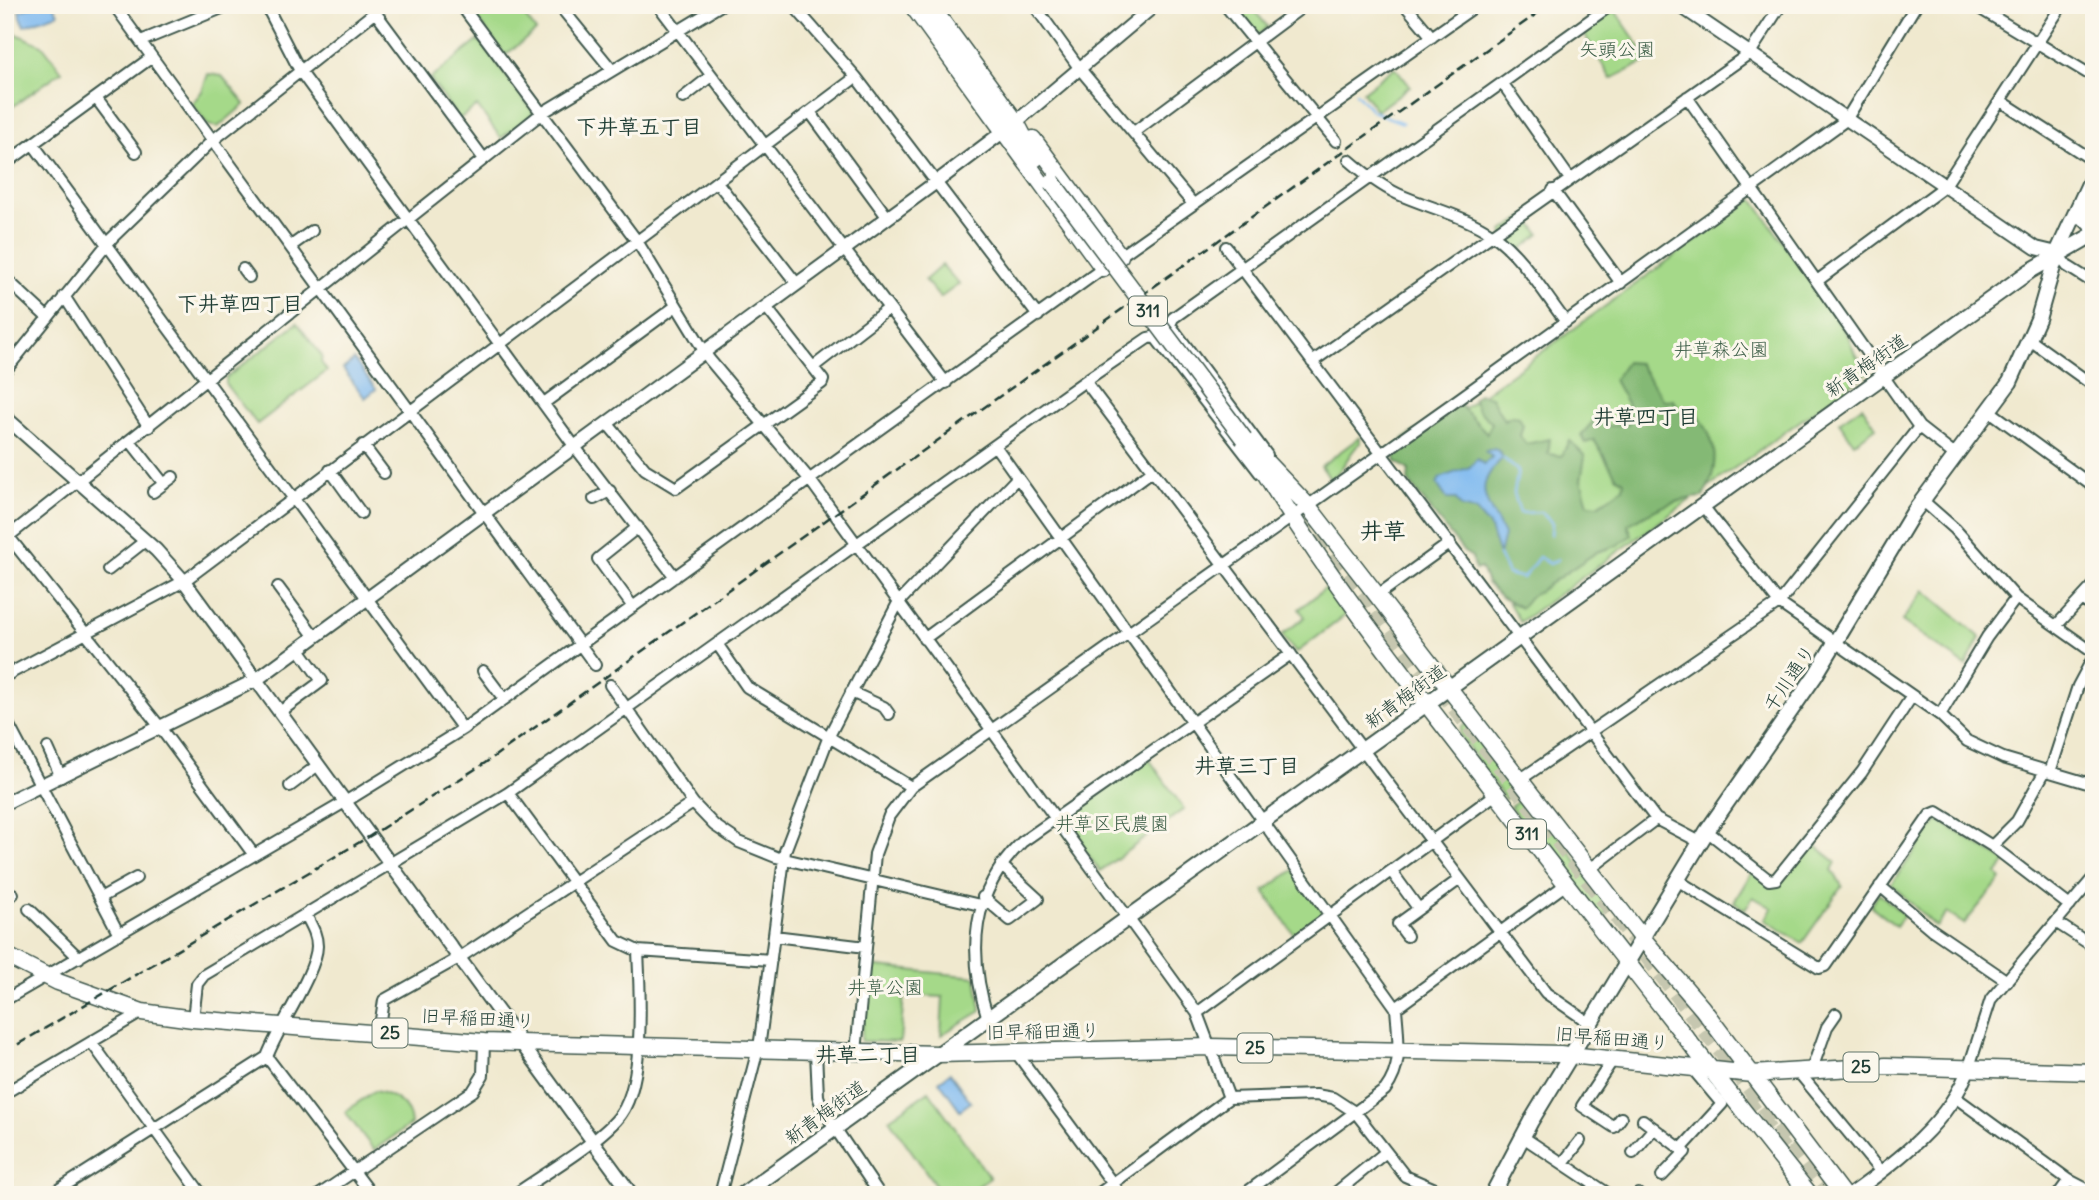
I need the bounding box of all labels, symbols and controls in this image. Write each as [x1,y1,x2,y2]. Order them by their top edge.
park label: 矢頭公園 [1579,37,1655,61]
district label: 下井草五丁目 [576,113,702,140]
district label: 下井草四丁目 [177,290,303,317]
road number: 311 [1129,296,1167,326]
street label: 新青梅街道 [1820,328,1912,402]
park label: 井草森公園 [1673,337,1769,361]
district label: 井草四丁目 [1594,403,1699,430]
district label: 井草 [1360,516,1406,545]
street label: 千川通り [1758,640,1820,716]
street label: 新青梅街道 [1360,658,1450,734]
district label: 井草三丁目 [1195,752,1300,779]
park label: 井草区民農園 [1055,811,1169,835]
road number: 311 [1508,820,1546,848]
park label: 井草公園 [847,975,923,999]
street label: 旧早稲田通り [420,1003,536,1033]
road number: 25 [372,1018,408,1048]
street label: 旧早稲田通り [986,1018,1100,1044]
street label: 旧早稲田通り [1554,1021,1670,1055]
road number: 25 [1238,1034,1272,1063]
district label: 井草二丁目 [816,1041,921,1068]
road number: 25 [1843,1052,1878,1082]
street label: 新青梅街道 [780,1074,870,1150]

